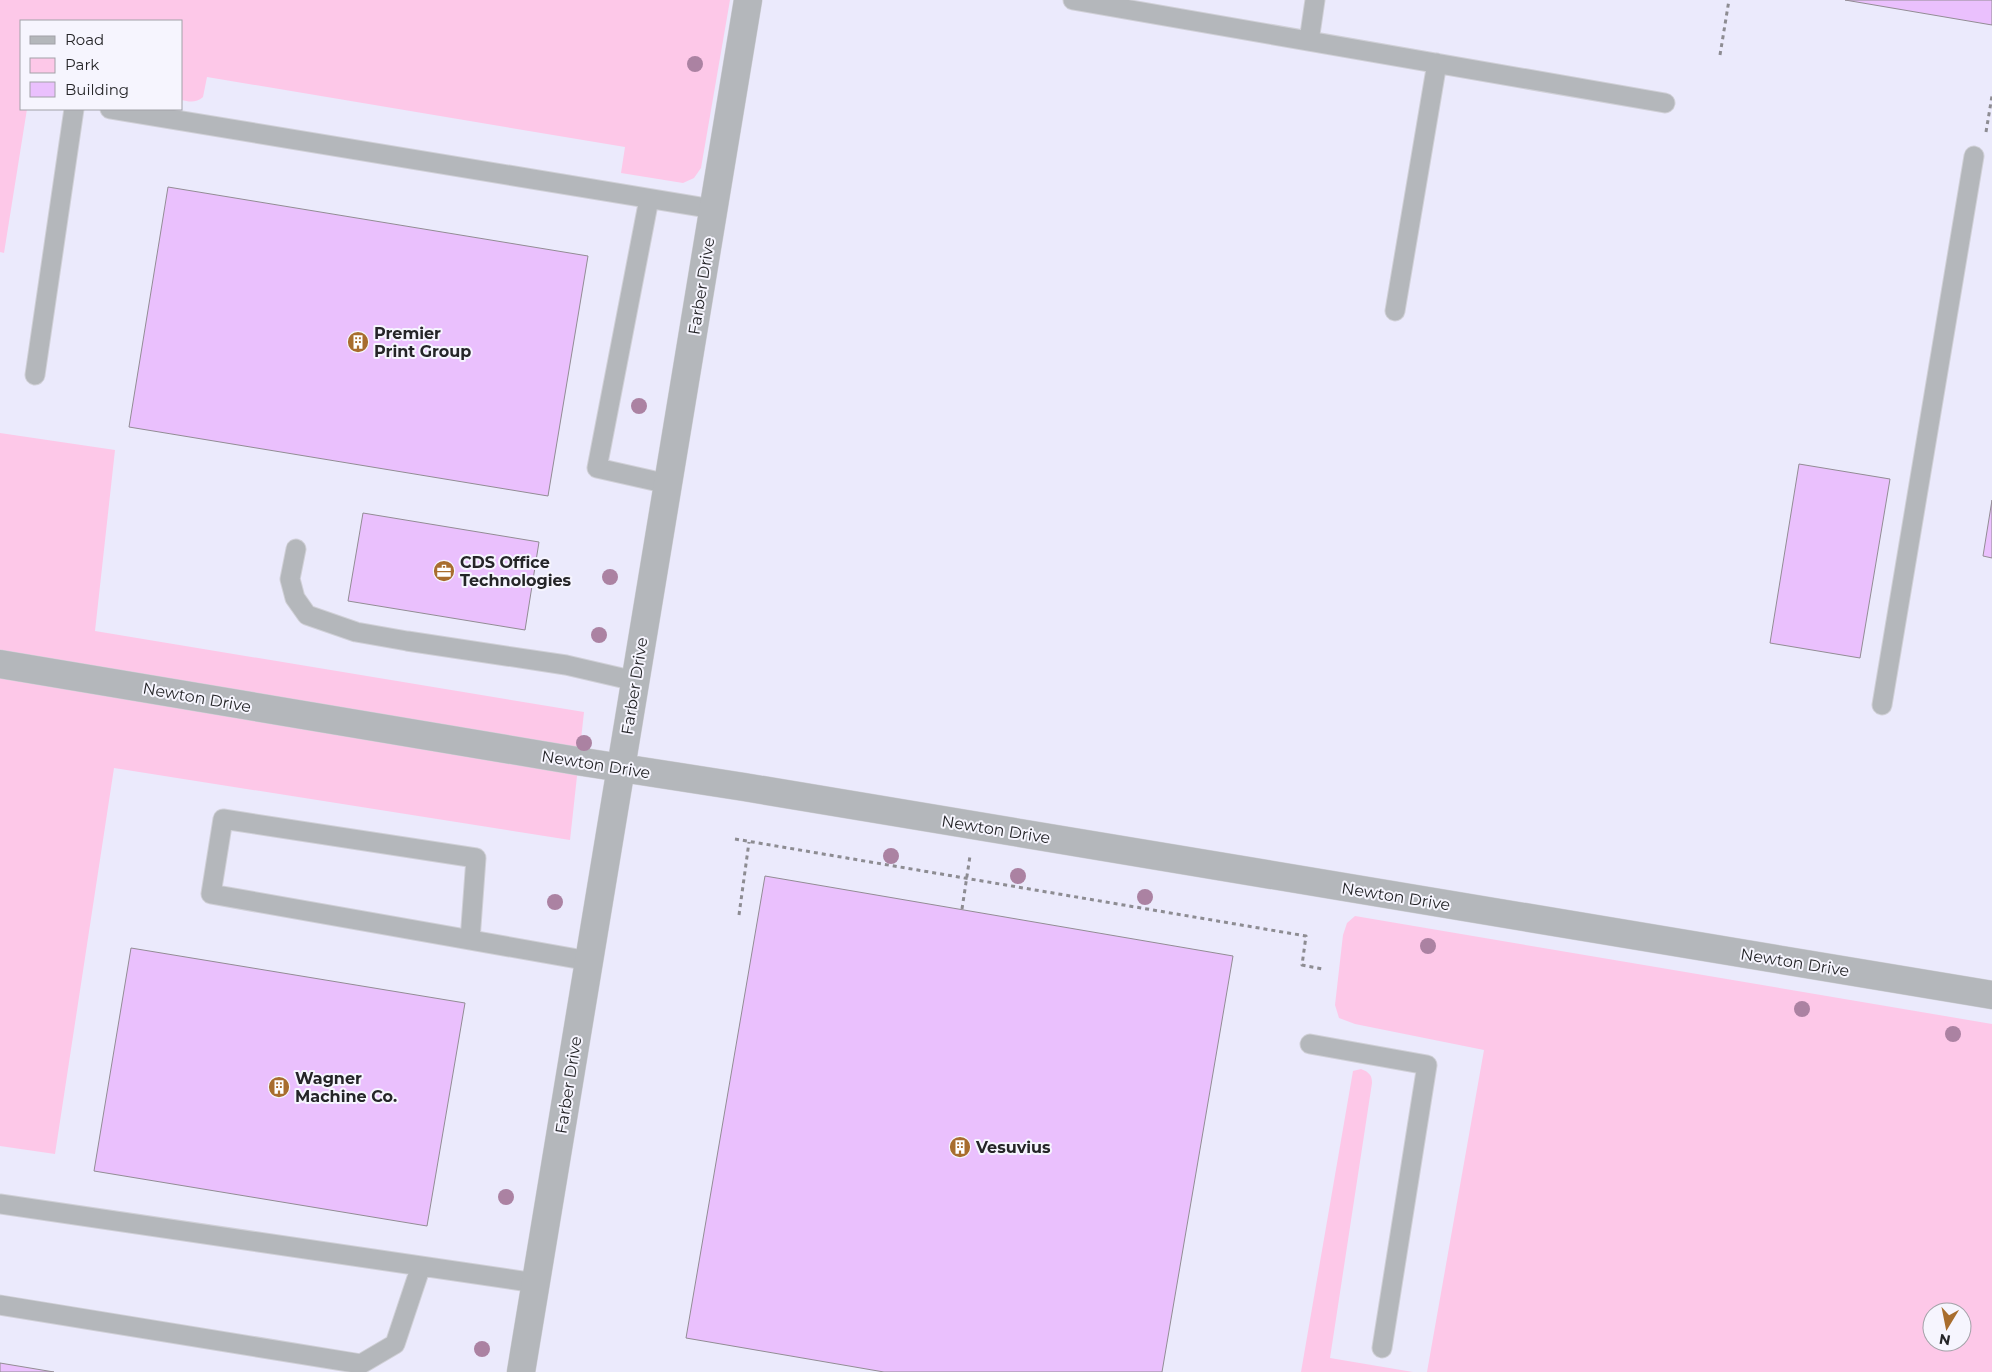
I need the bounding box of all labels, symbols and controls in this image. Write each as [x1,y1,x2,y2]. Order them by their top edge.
legend [20,20,182,110]
text: Road [65,30,104,49]
text: Park [65,55,99,74]
text: Building [65,80,129,99]
street label: Farber Drive [684,236,719,336]
place label: Premier Print Group [374,324,471,361]
building icon: Premier Print Group [346,330,370,354]
place label: CDS Office Technologies [460,553,572,590]
office icon: CDS Office Technologies [432,559,456,583]
street label: Farber Drive [617,636,652,736]
street label: Newton Drive [141,679,253,716]
street label: Newton Drive [540,747,652,782]
street label: Newton Drive [940,812,1052,847]
street label: Newton Drive [1340,879,1452,914]
street label: Newton Drive [1739,945,1851,980]
street label: Farber Drive [551,1035,586,1135]
place label: Wagner Machine Co. [295,1069,397,1106]
building icon: Wagner Machine Co. [267,1075,291,1099]
building icon: Vesuvius [948,1135,972,1159]
place label: Vesuvius [975,1138,1051,1157]
north arrow [1922,1302,1972,1352]
text: N [1938,1330,1952,1350]

